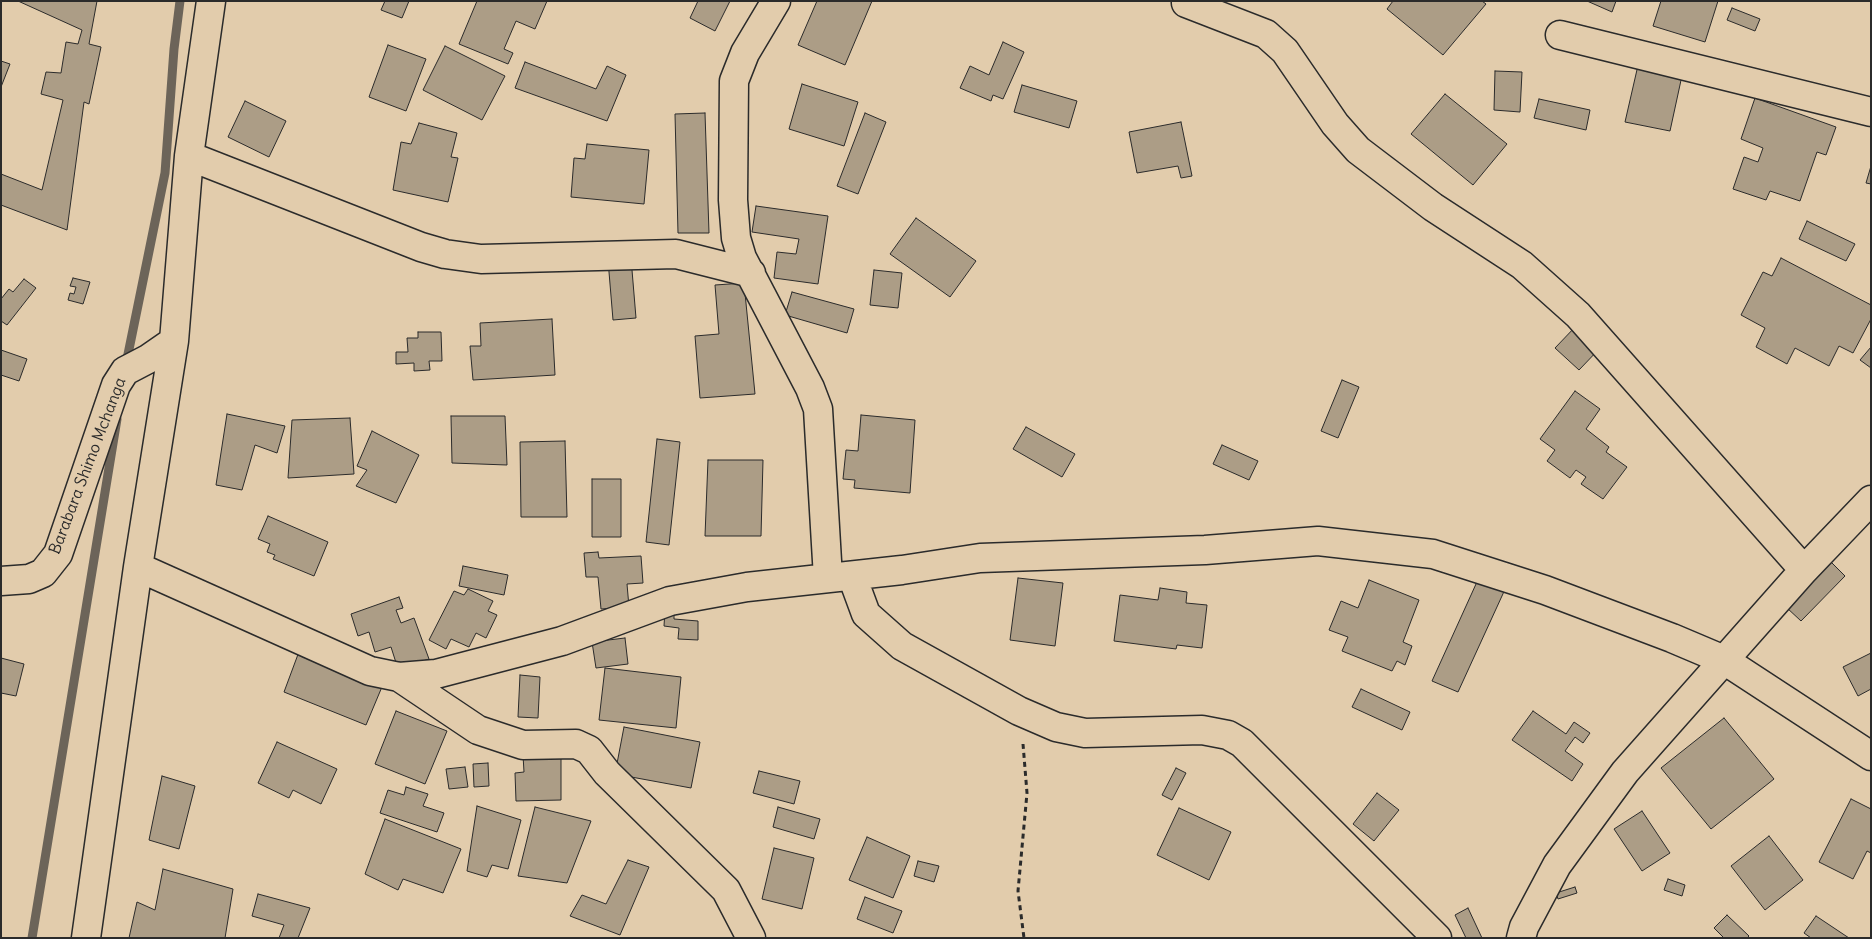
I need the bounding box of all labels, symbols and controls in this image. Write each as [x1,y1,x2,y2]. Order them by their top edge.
street label: Barabara Shimo Mchanga [45,375,131,557]

